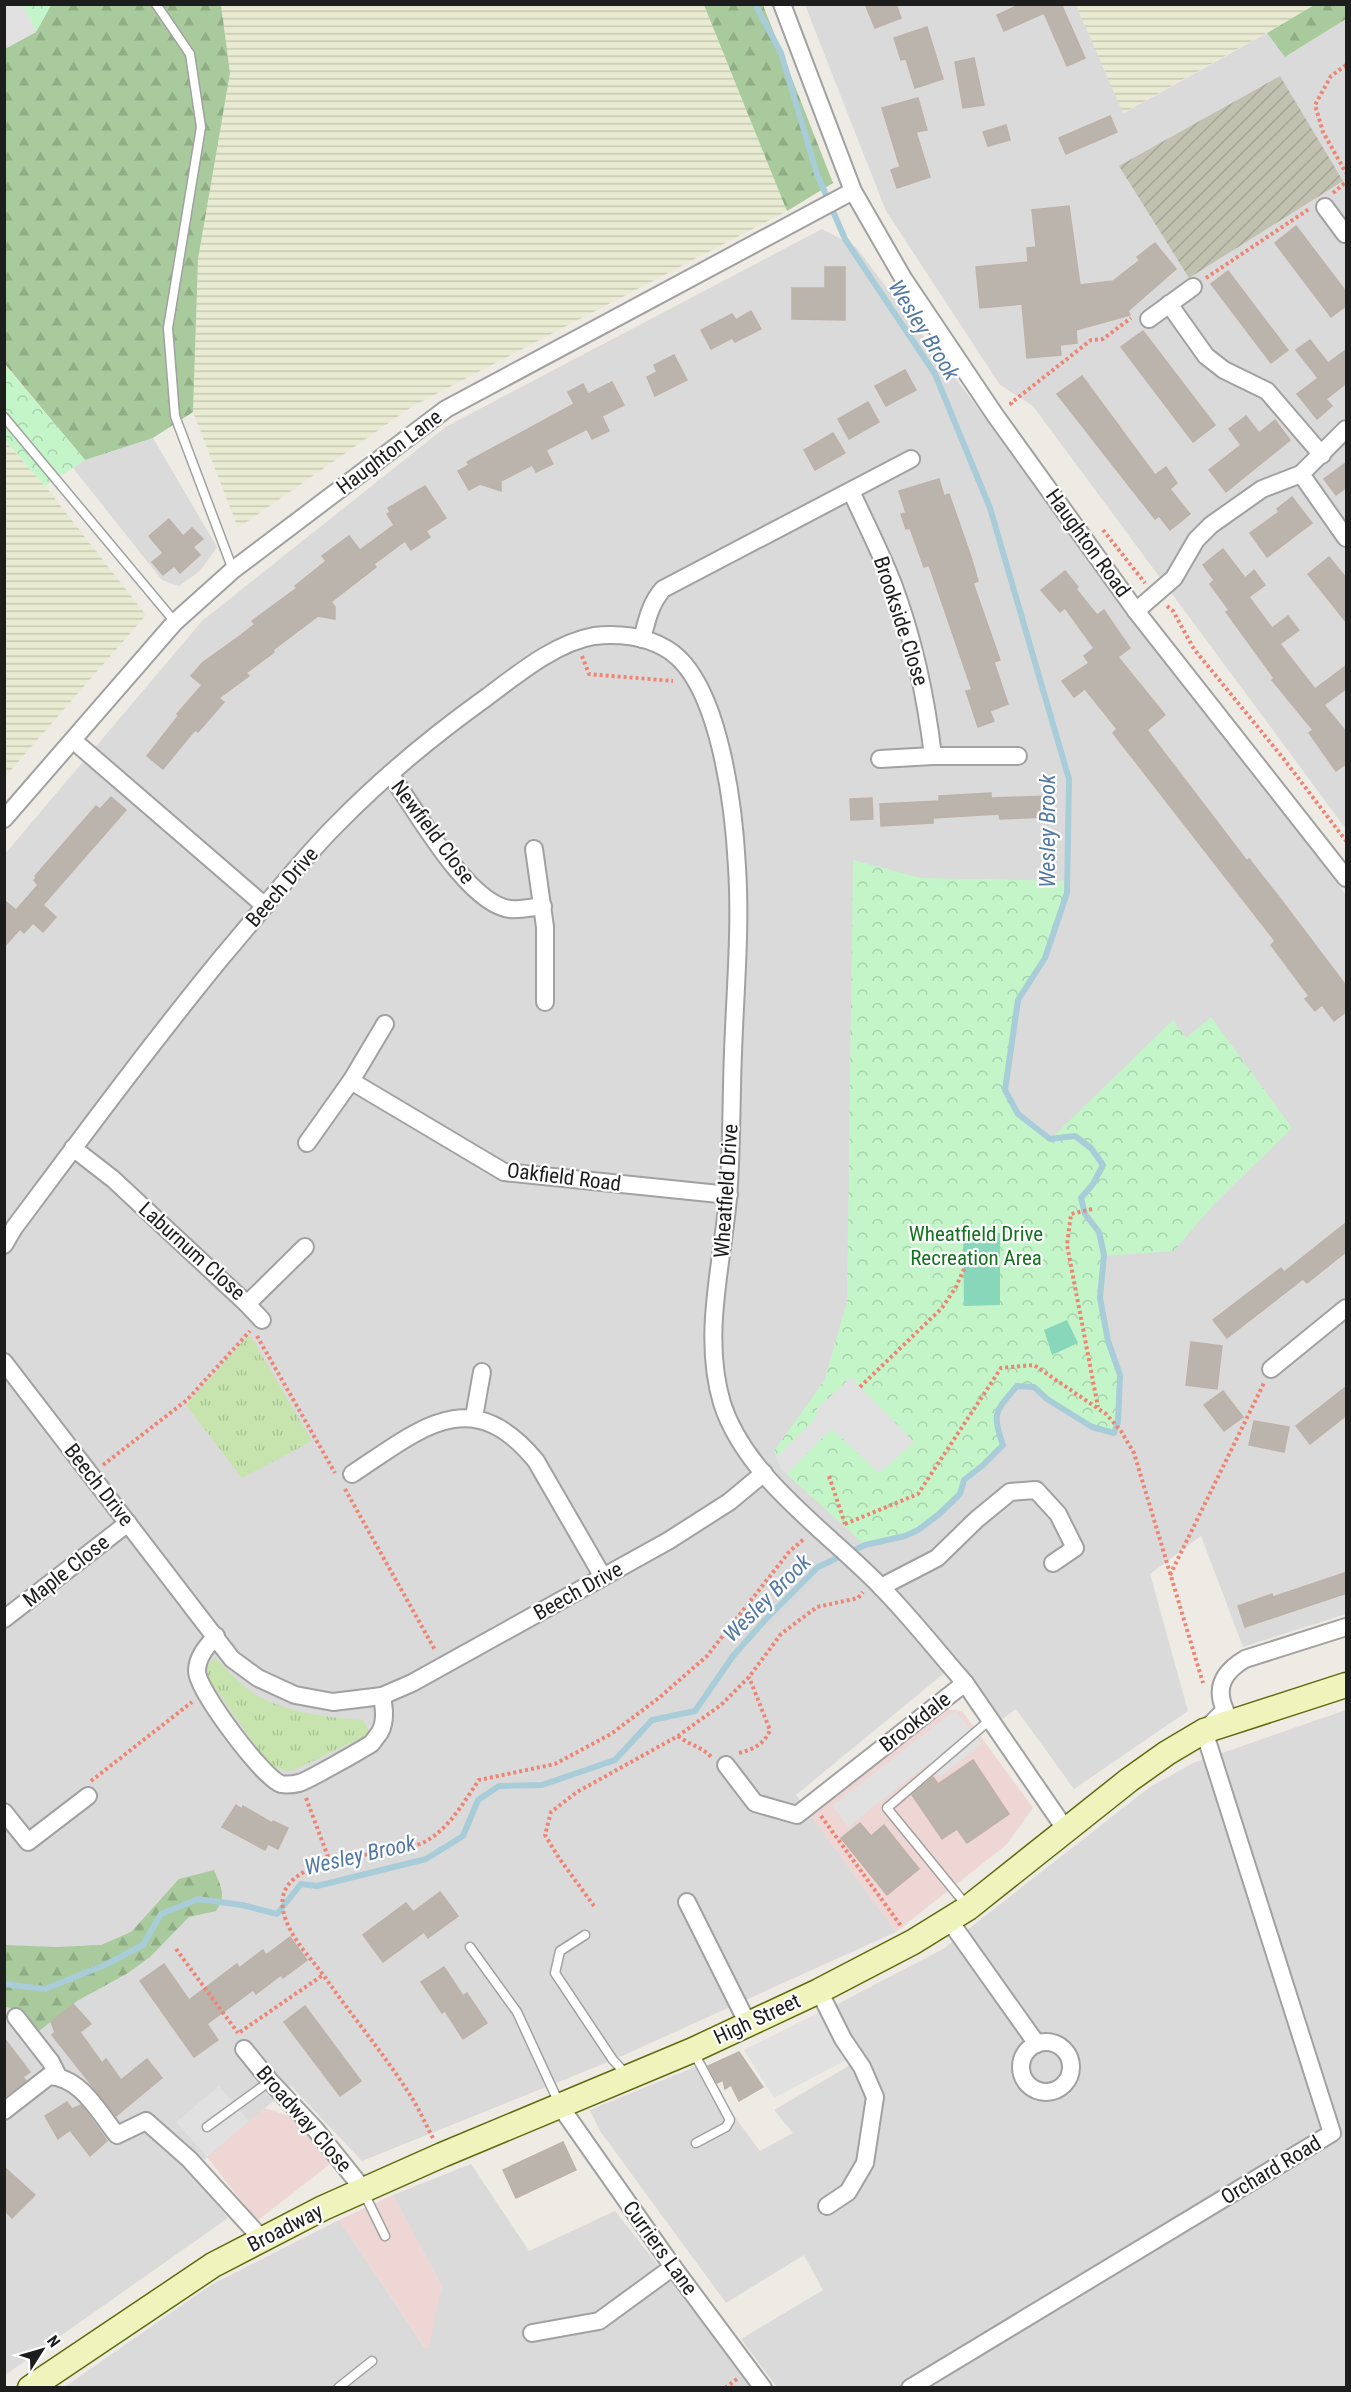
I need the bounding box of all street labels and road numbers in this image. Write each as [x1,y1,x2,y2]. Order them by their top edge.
street label: Haughton Lane [332,405,446,499]
street label: Haughton Road [1041,484,1135,602]
street label: Brookside Close [869,553,933,689]
street label: Newfield Close [386,776,480,889]
street label: Beech Drive [241,842,323,932]
street label: Wheatfield Drive [709,1123,743,1259]
street label: Oakfield Road [506,1158,622,1196]
street label: Laburnum Close [134,1197,250,1305]
street label: Beech Drive [59,1439,139,1531]
street label: Maple Close [18,1530,114,1612]
street label: Beech Drive [529,1557,627,1625]
street label: Brookdale [875,1687,955,1757]
street label: High Street [710,1989,804,2049]
street label: Broadway Close [251,2061,357,2177]
street label: Orchard Road [1217,2131,1325,2209]
street label: Curriers Lane [618,2196,702,2300]
street label: Broadway [243,2199,327,2257]

